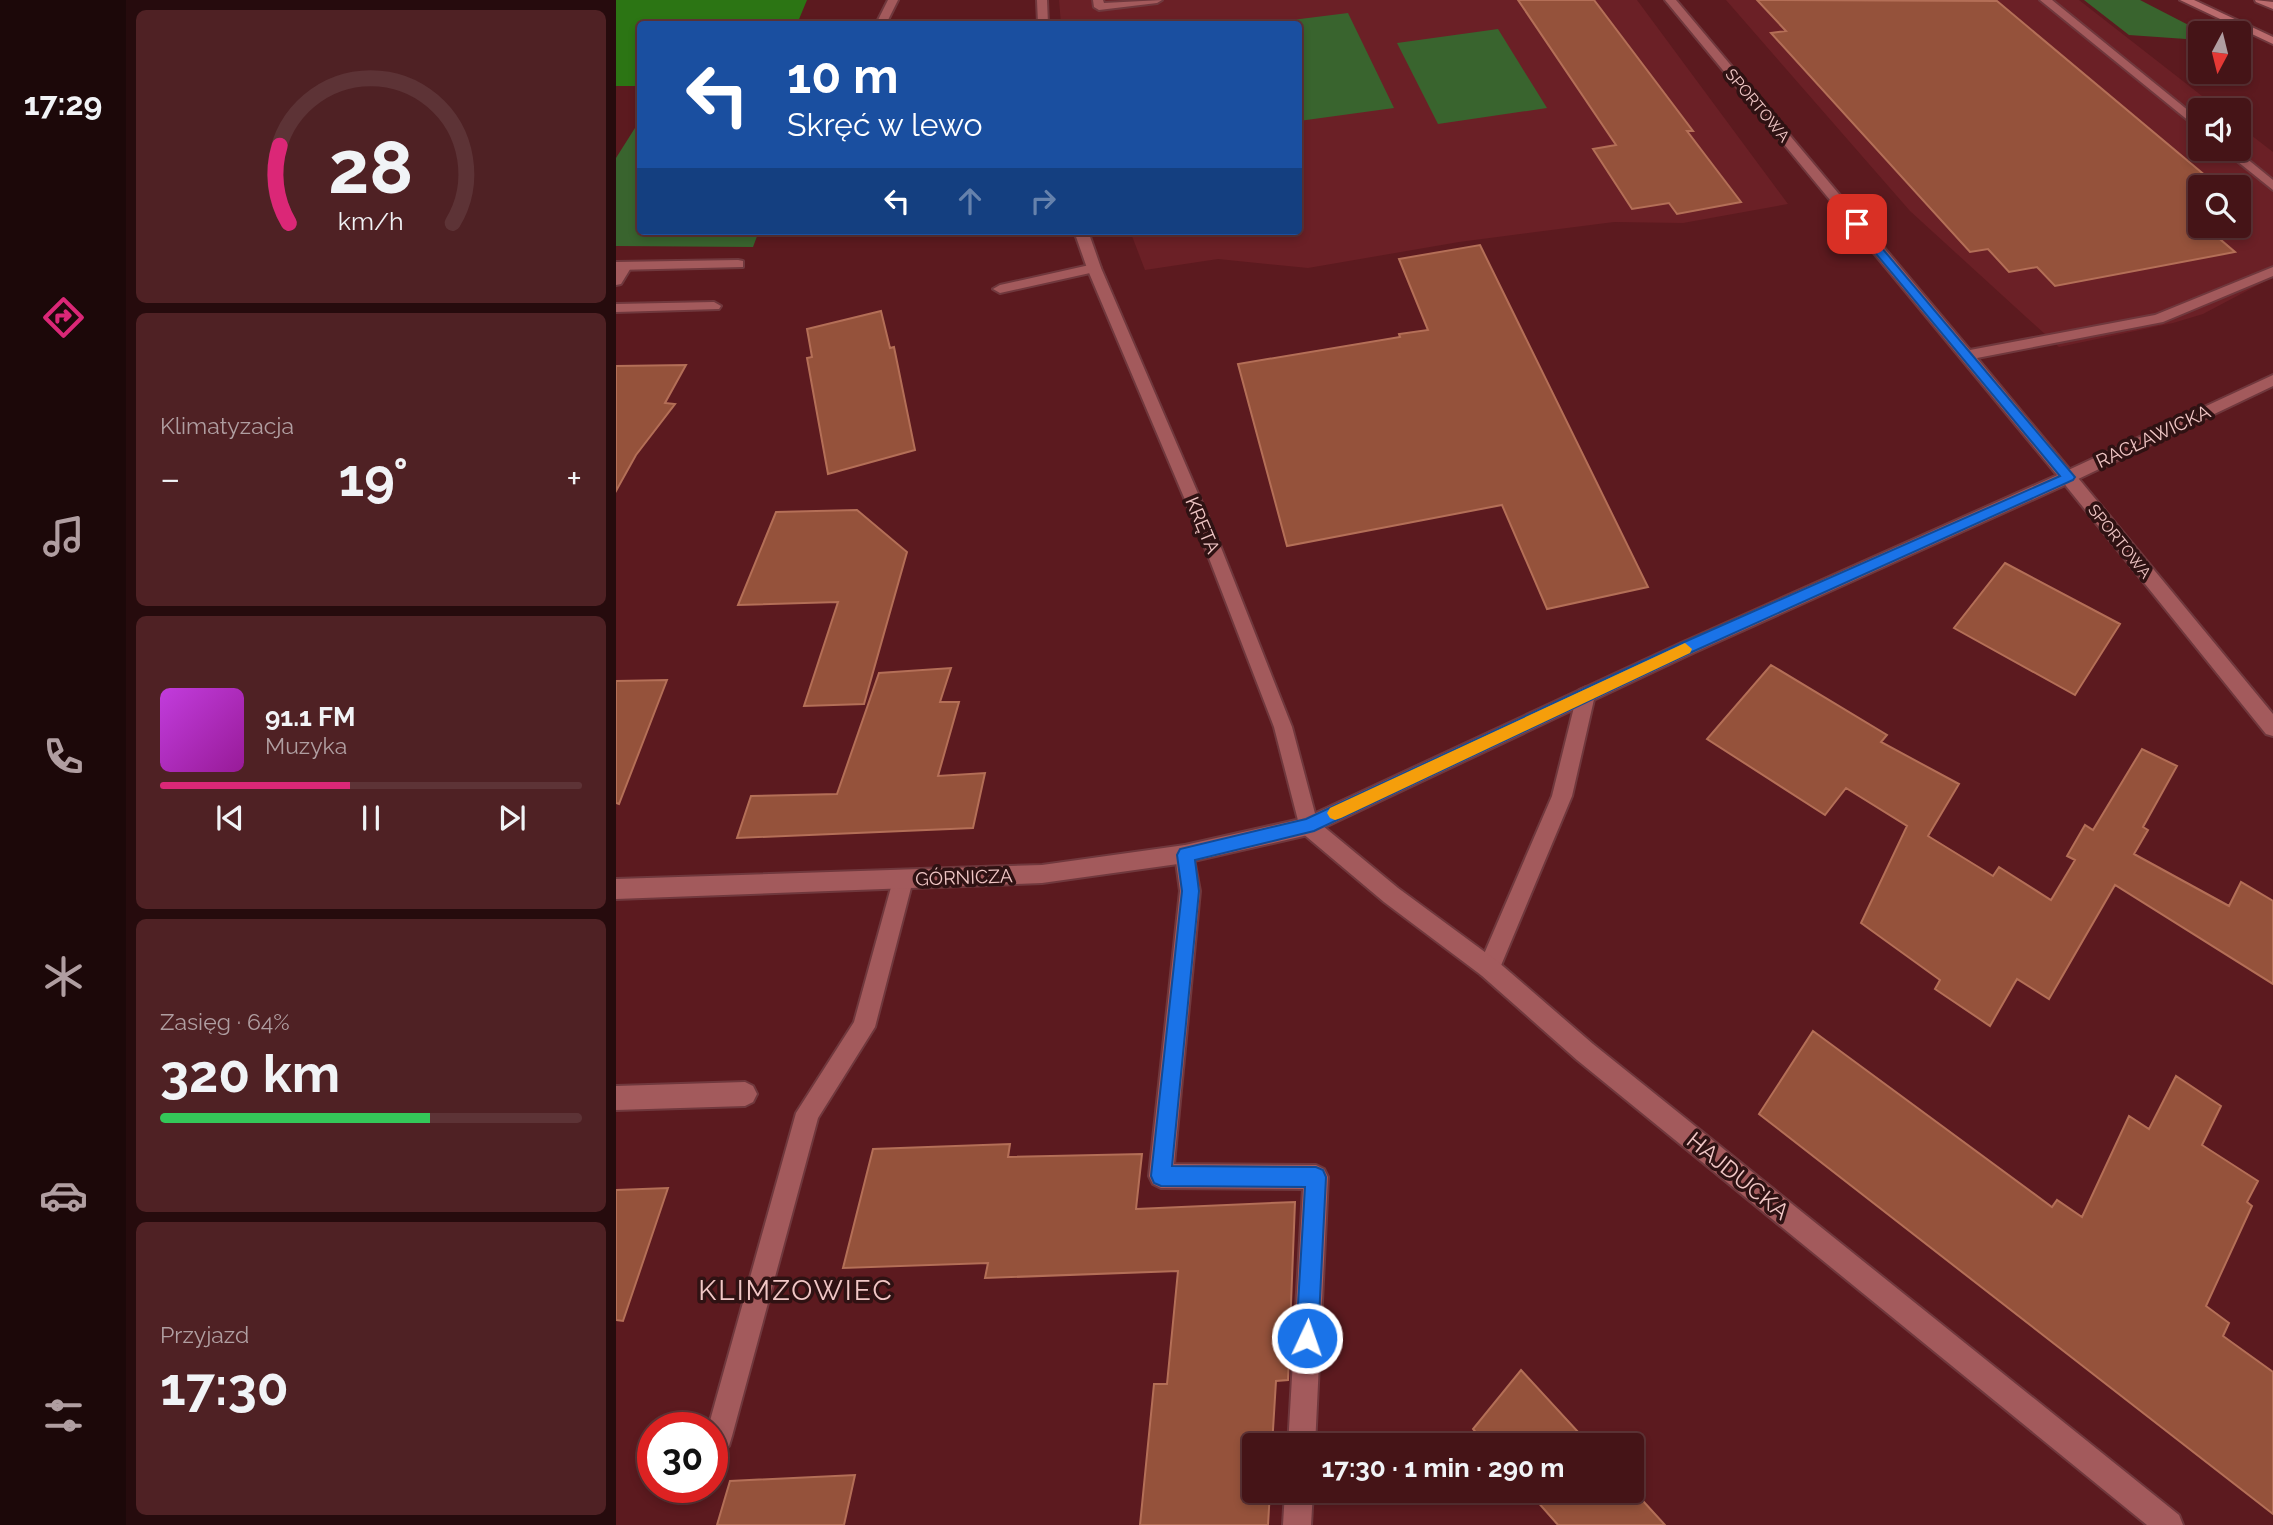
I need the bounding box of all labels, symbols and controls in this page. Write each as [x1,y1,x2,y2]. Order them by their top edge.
north arrow [2188,21,2250,84]
map controls [2188,21,2251,238]
text: 10 m [787,47,899,104]
icon: left [672,49,763,140]
street label: SPORTOWA [1722,65,1794,146]
text: 17:29 [24,85,102,122]
button: sound [2188,98,2251,161]
text: Skręć w lewo [787,106,983,143]
text: 28 [328,125,414,210]
button: search [2188,175,2251,238]
icon: left [878,182,916,220]
icon: ahead [951,182,989,220]
icon: right [1024,182,1062,220]
pin [1827,194,1887,254]
text: km/h [338,205,404,235]
icon: arrive [1838,205,1876,243]
icon: directions [39,293,88,342]
street label: RACŁAWICKA [2092,400,2214,472]
text: Klimatyzacja [160,412,294,439]
text: 19° [339,447,408,508]
text: − [160,456,180,501]
text: + [566,456,582,501]
street label: KRĘTA [1181,493,1225,557]
street label: SPORTOWA [2084,501,2155,582]
icon: music [39,512,88,561]
text: 91.1 FM [265,702,356,732]
icon: phone [39,732,88,781]
text: Muzyka [265,732,347,759]
icon: previous [211,799,249,837]
icon: pause [352,799,390,837]
icon: next [493,799,531,837]
street label: GÓRNICZA [915,864,1013,890]
icon: climate [39,952,88,1001]
text: Zasięg · 64% [160,1008,290,1035]
text: 320 km [160,1043,340,1104]
street label: HAJDUCKA [1682,1126,1795,1225]
icon: car [39,1171,88,1220]
district label: KLIMZOWIEC [698,1274,894,1307]
position arrow [1270,1301,1344,1375]
text: Przyjazd [160,1321,249,1348]
text: 17:30 [160,1356,289,1417]
icon: filters [39,1391,88,1440]
speed limit sign: 30 [637,1412,728,1503]
text: 17:30 · 1 min · 290 m [1322,1453,1565,1483]

